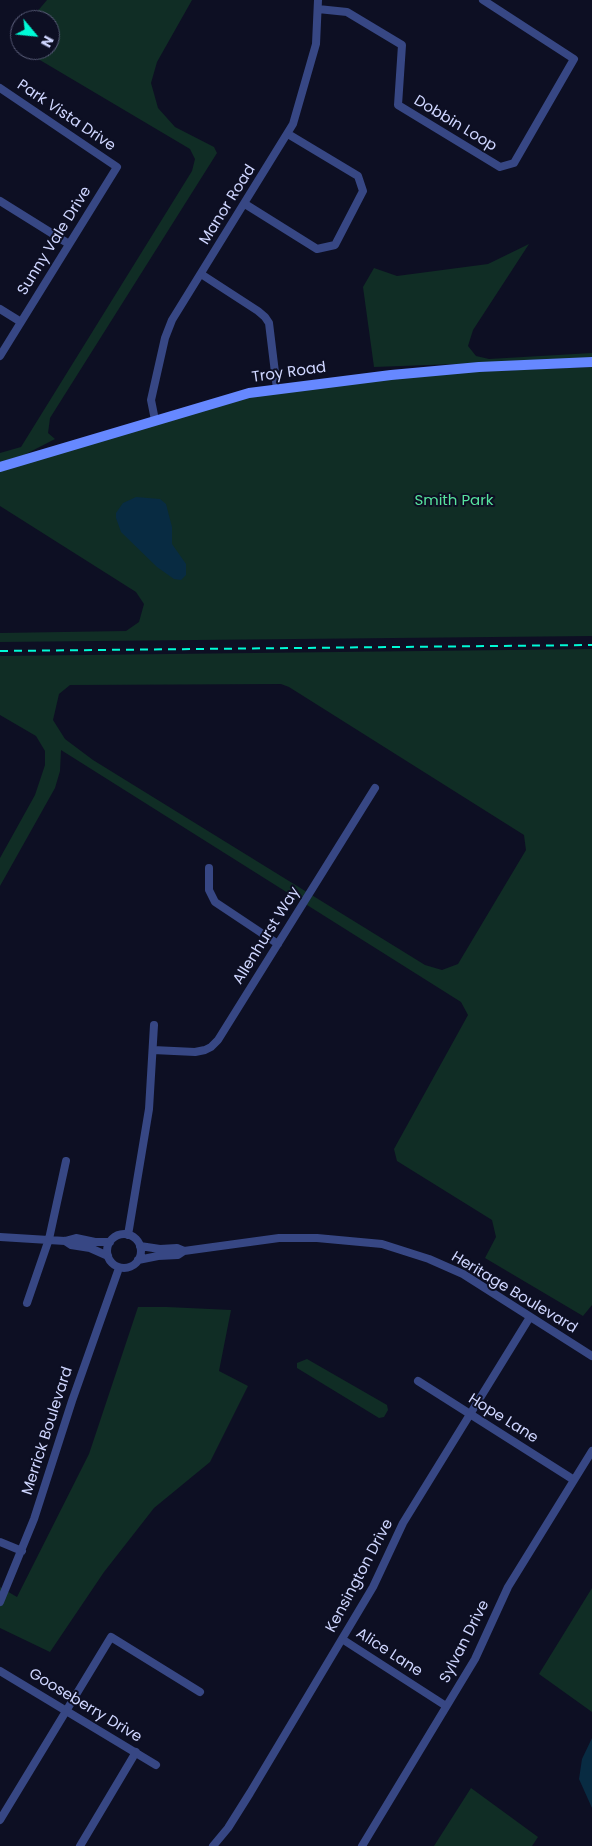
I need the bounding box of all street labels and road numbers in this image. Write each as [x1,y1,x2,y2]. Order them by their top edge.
street label: Park Vista Drive [13,76,119,156]
street label: Dobbin Loop [410,92,500,156]
street label: Manor Road [196,162,260,248]
street label: Sunny Vale Drive [14,183,96,299]
street label: Troy Road [251,359,327,387]
street label: Allenhurst Way [230,884,304,988]
street label: Heritage Boulevard [448,1248,580,1338]
street label: Merrick Boulevard [19,1365,77,1497]
street label: Hope Lane [465,1390,541,1448]
street label: Kensington Drive [323,1516,397,1636]
street label: Sylvan Drive [436,1598,494,1686]
street label: Alice Lane [352,1625,426,1681]
street label: Gooseberry Drive [25,1665,145,1747]

